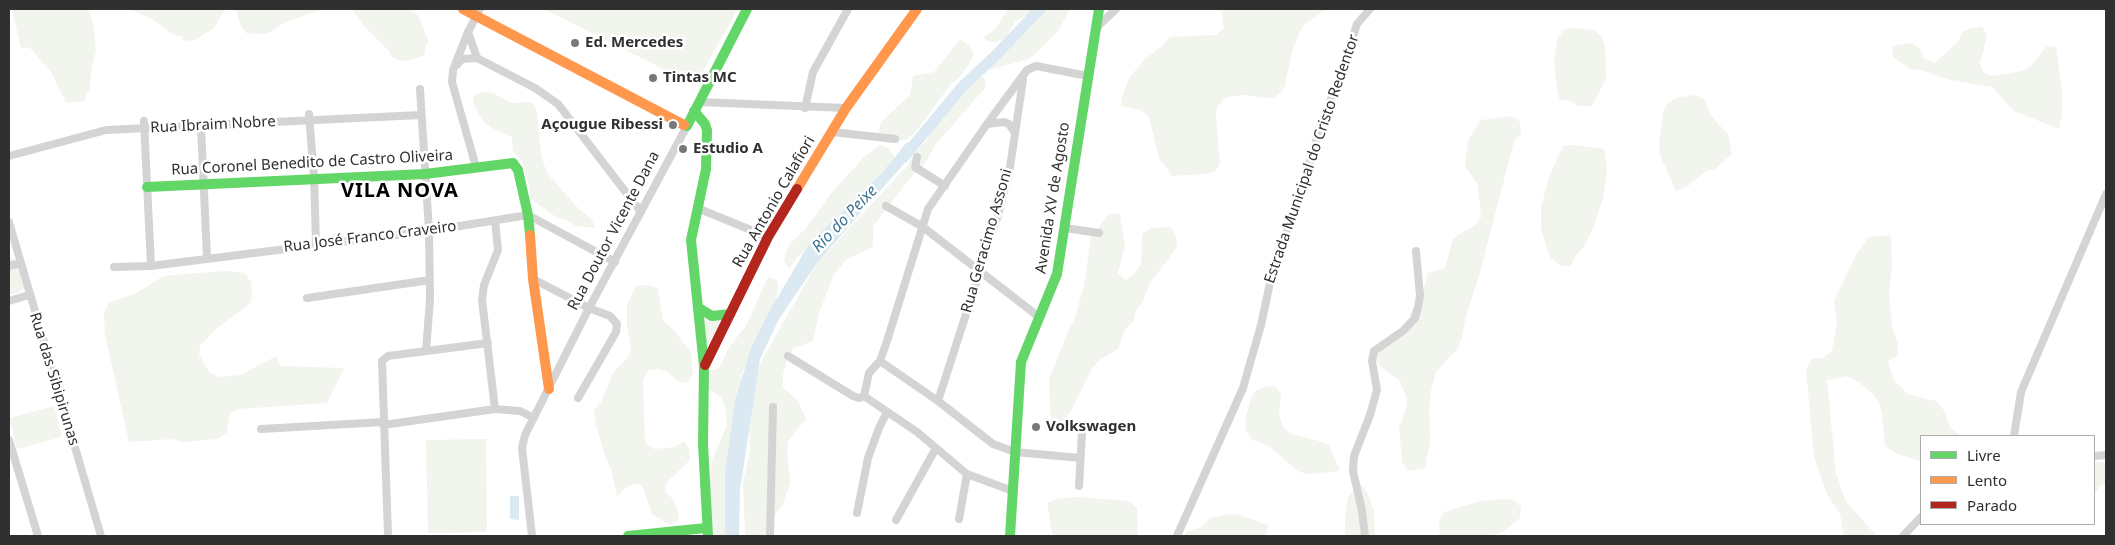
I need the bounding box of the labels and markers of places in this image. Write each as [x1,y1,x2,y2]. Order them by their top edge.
place label: Ed. Mercedes [585,34,683,52]
marker: Ed. Mercedes [569,37,581,49]
place label: Tintas MC [663,69,737,87]
marker: Tintas MC [647,72,659,84]
place label: Açougue Ribessi [541,116,663,134]
marker: Açougue Ribessi [667,119,679,131]
place label: Estudio A [693,140,763,158]
marker: Estudio A [677,143,689,155]
place label: Volkswagen [1046,418,1136,436]
marker: Volkswagen [1030,421,1042,433]

